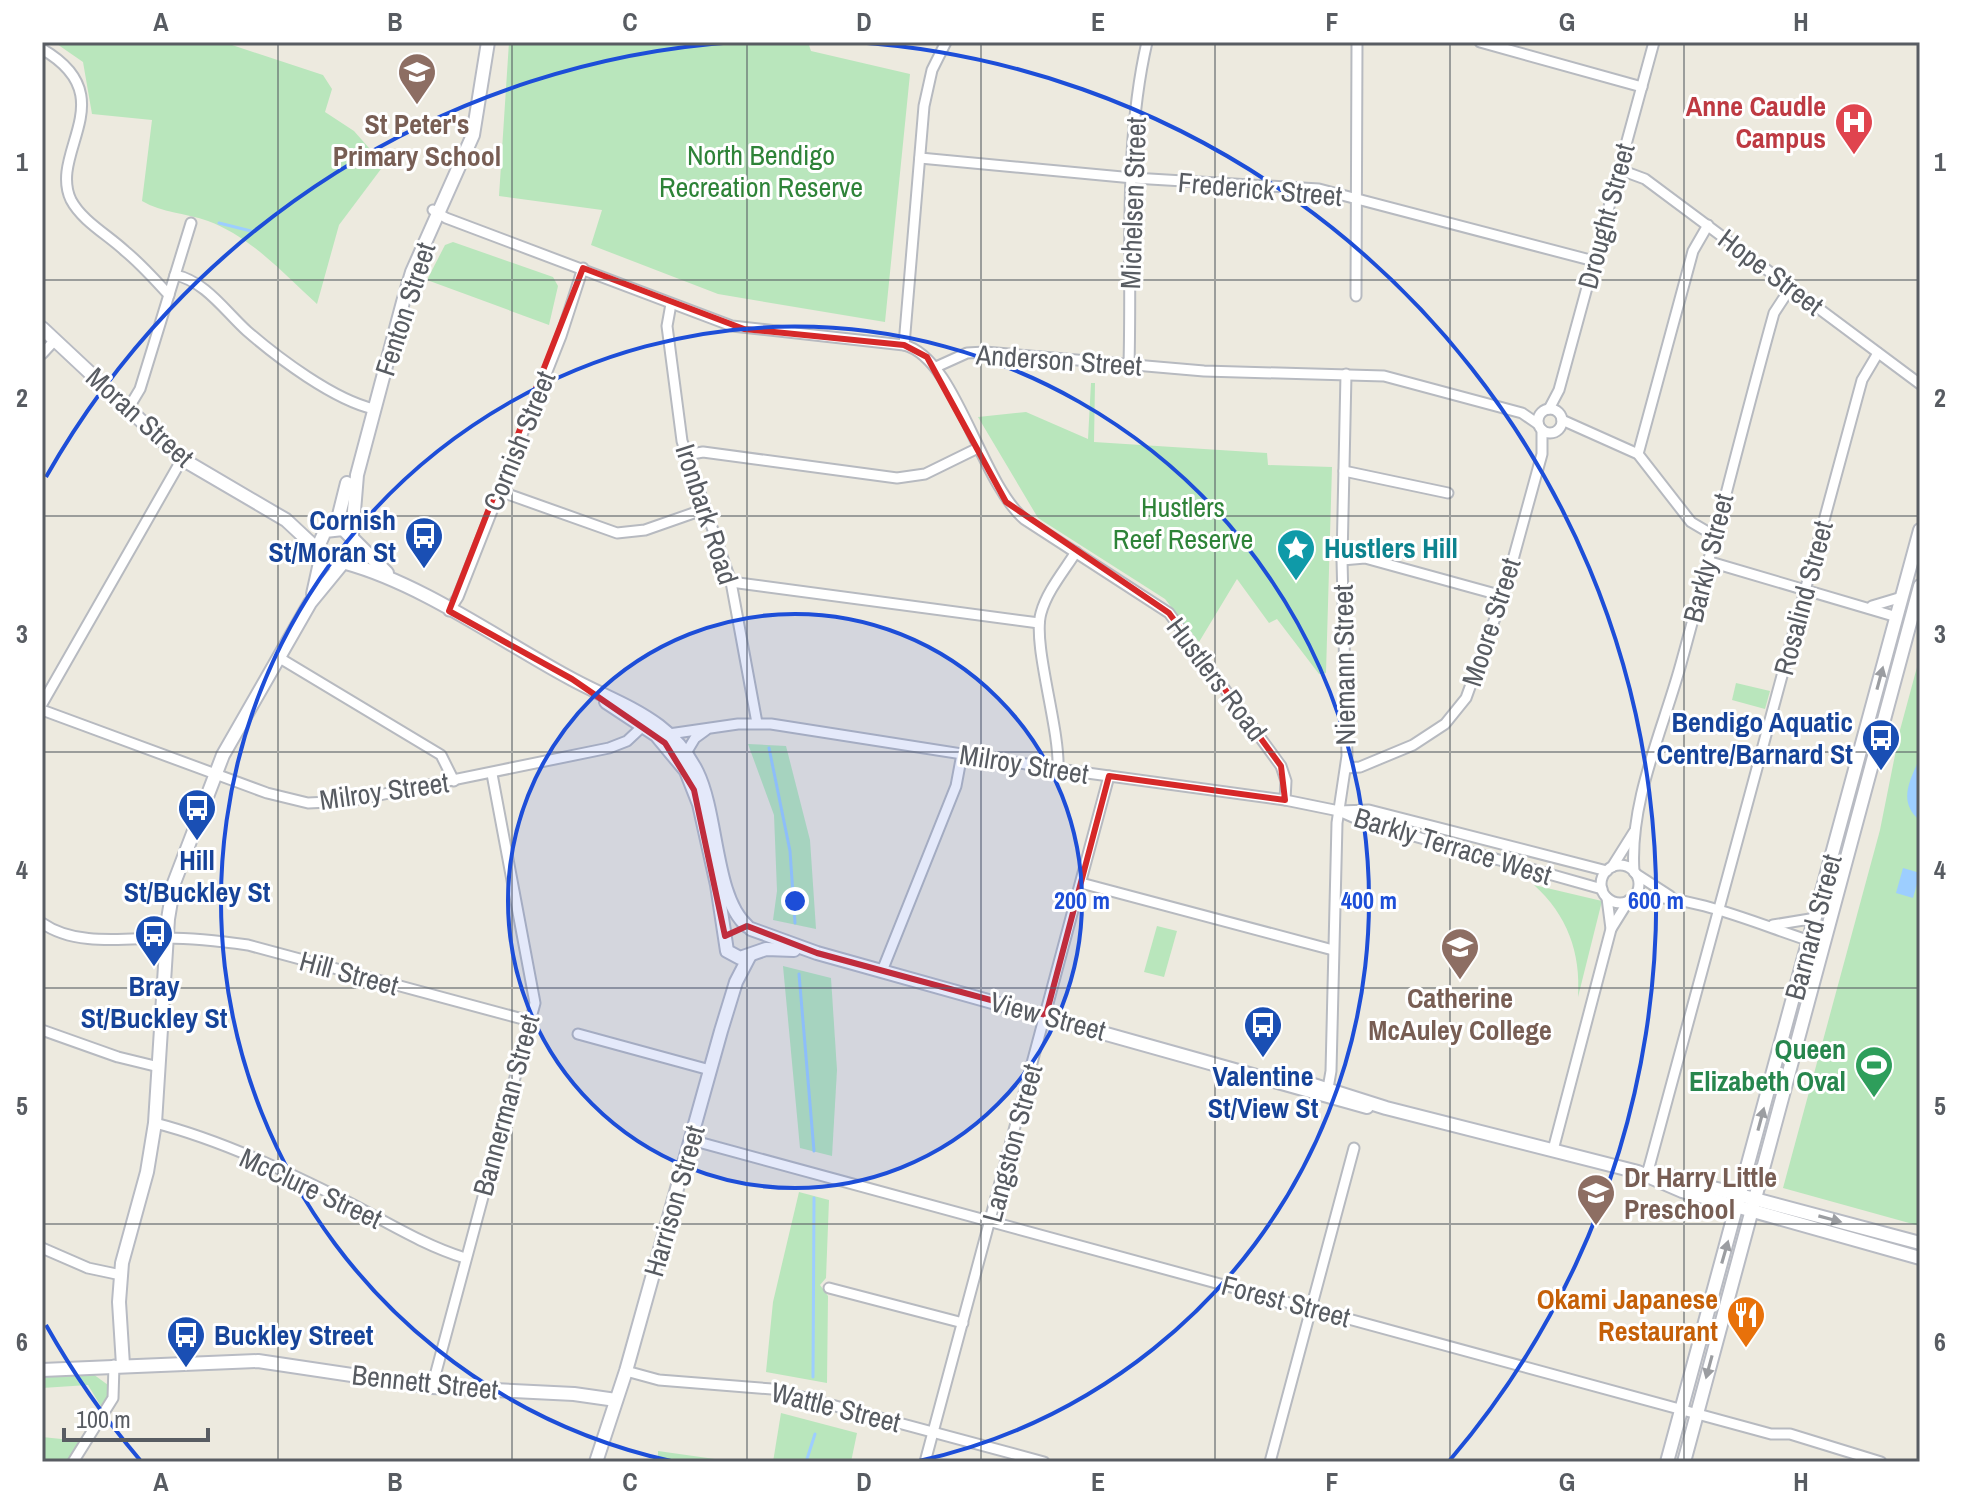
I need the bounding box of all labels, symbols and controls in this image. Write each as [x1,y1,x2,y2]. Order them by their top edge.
text: A [153,4,169,39]
text: B [387,4,403,39]
text: C [622,4,638,39]
text: D [856,4,872,39]
text: E [1091,4,1105,39]
text: F [1325,4,1339,39]
text: G [1559,4,1575,39]
text: H [1793,4,1809,39]
school or university icon: St Peter's Primary School [396,51,438,106]
place label: Anne Caudle Campus [1686,87,1826,157]
hospital icon: Anne Caudle Campus [1833,101,1875,156]
place label: St Peter's Primary School [333,105,501,175]
street label: Michelsen Street [1111,116,1155,290]
park label: North Bendigo Recreation Reserve [659,136,863,206]
street label: Drought Street [1568,139,1644,293]
text: 1 [16,144,28,179]
text: 1 [1934,144,1946,179]
street label: Frederick Street [1176,163,1344,215]
street label: Hope Street [1711,220,1831,324]
street label: Fenton Street [366,237,444,381]
street label: Anderson Street [974,335,1143,385]
street label: Moran Street [78,358,202,476]
street label: Cornish Street [474,365,564,517]
text: 2 [16,380,28,415]
text: 2 [1934,380,1946,415]
street label: Ironbark Road [666,439,748,589]
park label: Hustlers Reef Reserve [1113,488,1253,558]
street label: Barkly Street [1674,490,1742,626]
place label: Cornish St/Moran St [268,501,396,571]
bus stop icon: Cornish St/Moran St [403,515,445,570]
street label: Rosalind Street [1764,517,1842,679]
place icon: Hustlers Hill [1275,527,1317,582]
place label: Hustlers Hill [1324,529,1458,567]
street label: Moore Street [1452,553,1530,691]
street label: Niemann Street [1324,584,1364,746]
street label: Hustlers Road [1158,609,1276,749]
text: 3 [16,616,28,651]
text: 3 [1934,616,1946,651]
one-way arrow [1875,666,1887,691]
place label: Bendigo Aquatic Centre/Barnard St [1657,703,1853,773]
bus stop icon: Bendigo Aquatic Centre/Barnard St [1860,717,1902,772]
street label: Milroy Street [957,735,1091,793]
street label: Milroy Street [317,763,451,819]
bus stop icon: Hill St/Buckley St [176,787,218,842]
street label: Barkly Terrace West [1350,798,1556,894]
place label: Hill St/Buckley St [124,841,271,911]
street label: Barnard Street [1775,850,1851,1004]
text: 4 [16,852,28,887]
text: 4 [1934,852,1946,887]
text: 200 m [1054,884,1110,916]
text: 400 m [1341,884,1397,916]
text: 600 m [1628,884,1684,916]
centre of rings [781,887,809,915]
bus stop icon: Bray St/Buckley St [133,913,175,968]
school or university icon: Catherine McAuley College [1439,926,1481,981]
street label: Hill Street [295,942,403,1004]
place label: Bray St/Buckley St [81,967,228,1037]
place label: Catherine McAuley College [1368,979,1552,1049]
street label: View Street [986,982,1110,1050]
bus stop icon: Valentine St/View St [1242,1004,1284,1059]
street label: Bannerman Street [464,1010,548,1200]
place label: Queen Elizabeth Oval [1689,1030,1846,1100]
sports icon: Queen Elizabeth Oval [1853,1044,1895,1099]
place label: Valentine St/View St [1208,1057,1319,1127]
street label: Langston Street [973,1060,1051,1226]
text: 5 [16,1088,28,1123]
text: 5 [1934,1088,1946,1123]
one-way arrow [1756,1106,1768,1131]
street label: Harrison Street [634,1121,714,1281]
street label: McClure Street [234,1138,388,1238]
place label: Dr Harry Little Preschool [1624,1158,1777,1228]
school or university icon: Dr Harry Little Preschool [1575,1172,1617,1227]
one-way arrow [1818,1213,1843,1225]
one-way arrow [1719,1239,1732,1263]
street label: Forest Street [1218,1266,1354,1336]
place label: Okami Japanese Restaurant [1537,1280,1718,1350]
restaurant icon: Okami Japanese Restaurant [1725,1294,1767,1349]
bus stop icon: Buckley Street [165,1314,207,1369]
place label: Buckley Street [214,1316,374,1354]
text: 6 [16,1324,28,1359]
text: 6 [1934,1324,1946,1359]
street label: Bennett Street [350,1355,500,1409]
one-way arrow [1703,1355,1715,1380]
street label: Wattle Street [767,1373,905,1441]
scale bar [64,1392,208,1442]
text: 100 m [76,1403,131,1435]
text: A [153,1464,169,1499]
text: B [387,1464,403,1499]
text: C [622,1464,638,1499]
text: D [856,1464,872,1499]
text: E [1091,1464,1105,1499]
text: F [1325,1464,1339,1499]
text: G [1559,1464,1575,1499]
text: H [1793,1464,1809,1499]

